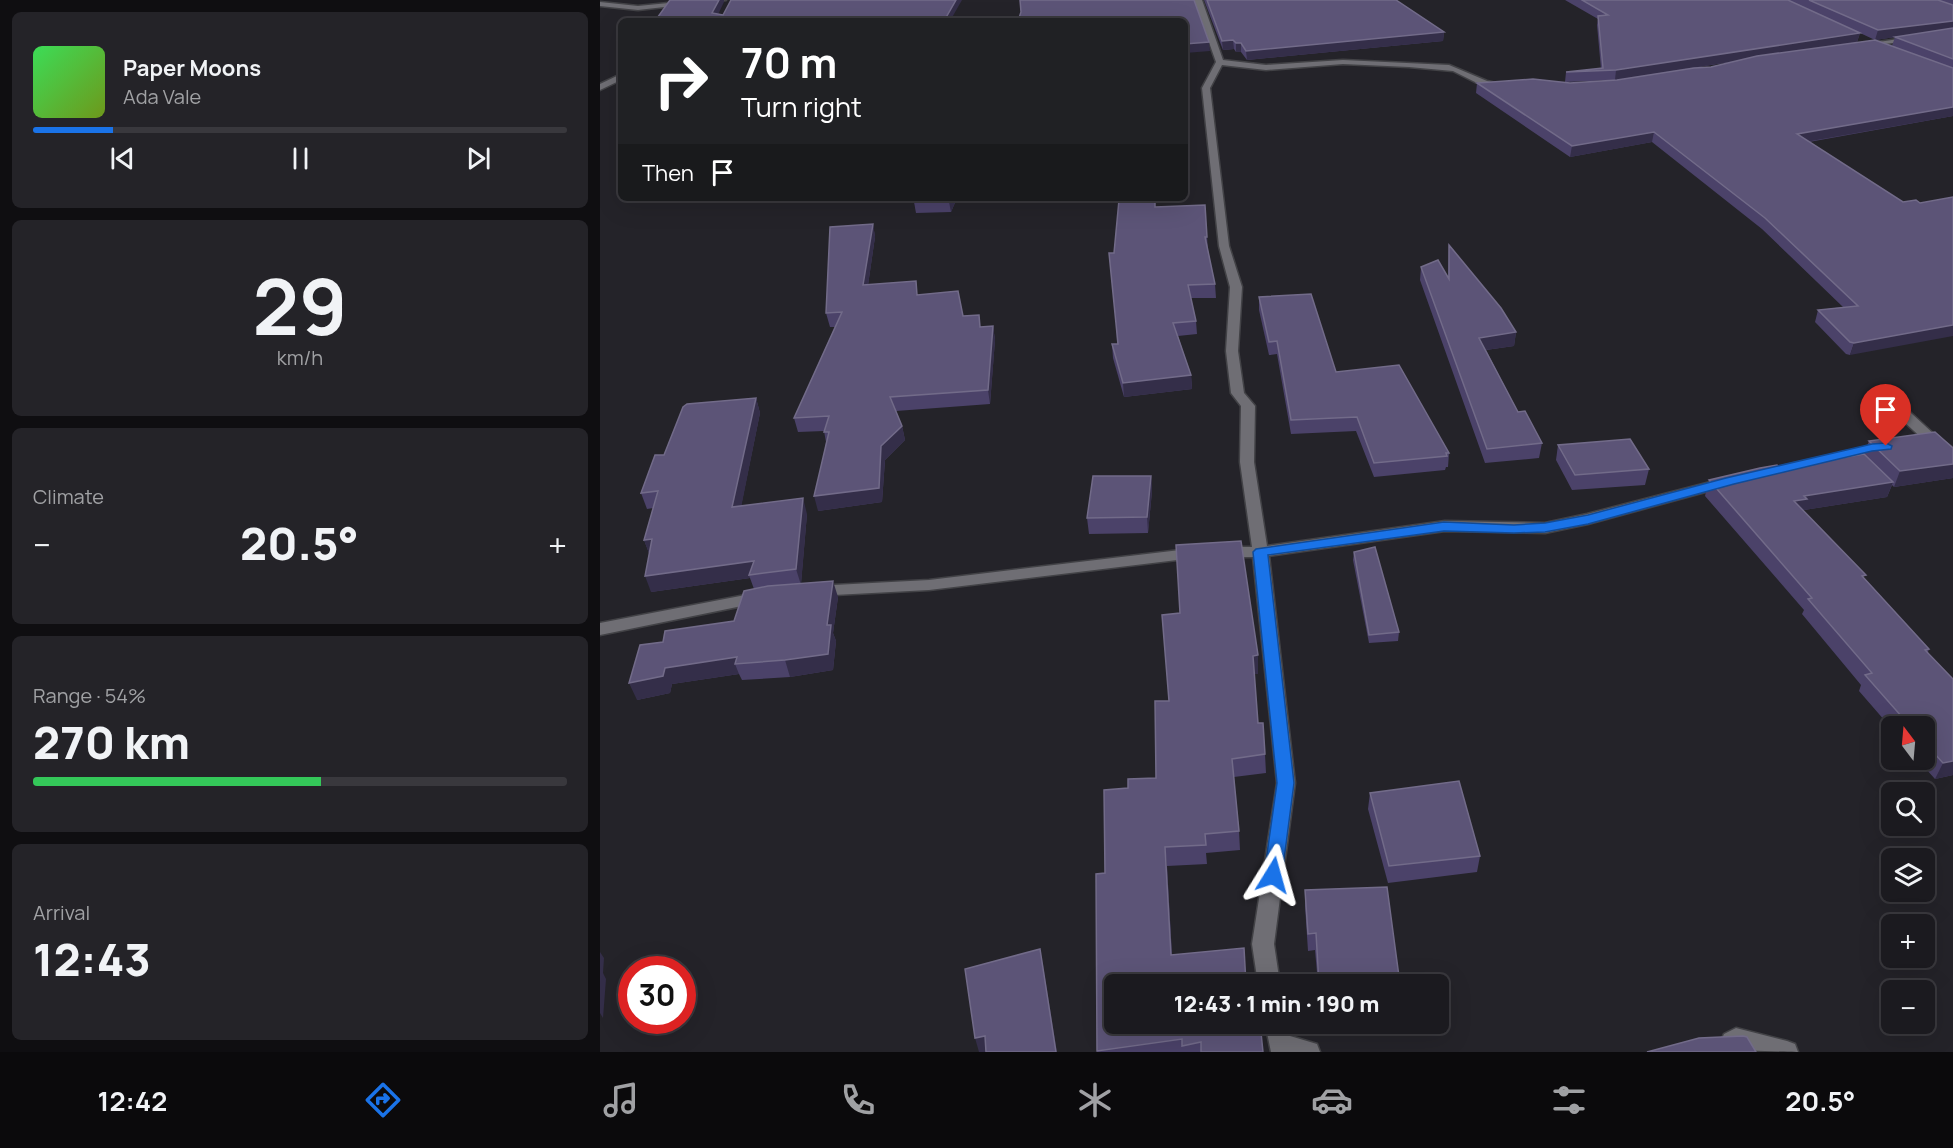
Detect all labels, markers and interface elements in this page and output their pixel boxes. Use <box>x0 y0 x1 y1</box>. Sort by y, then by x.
text: 70 m <box>741 33 837 91</box>
icon: right <box>642 42 720 120</box>
text: Paper Moons <box>123 53 261 83</box>
text: Ada Vale <box>123 83 201 110</box>
text: Turn right <box>741 88 862 125</box>
icon: previous <box>106 142 139 175</box>
icon: pause <box>284 142 317 175</box>
icon: next <box>462 142 495 175</box>
icon: arrive <box>706 156 739 189</box>
text: Then <box>642 158 694 188</box>
text: 29 <box>253 252 347 358</box>
text: km/h <box>277 344 323 371</box>
pin <box>1860 384 1911 446</box>
icon: arrive <box>1869 393 1902 426</box>
text: Climate <box>33 483 104 510</box>
text: 20.5° <box>240 512 359 574</box>
text: − <box>33 522 51 567</box>
text: + <box>548 522 567 567</box>
text: Range · 54% <box>33 682 146 709</box>
text: 270 km <box>33 711 190 773</box>
north arrow <box>1881 716 1935 770</box>
map controls <box>1881 716 1935 1034</box>
button: search <box>1881 782 1935 836</box>
position arrow <box>1241 843 1305 907</box>
button: layers <box>1881 848 1935 902</box>
text: Arrival <box>33 899 90 926</box>
button: + <box>1881 914 1935 968</box>
text: 12:43 <box>33 928 151 990</box>
speed limit sign: 30 <box>618 956 696 1034</box>
button: − <box>1881 980 1935 1034</box>
text: 12:43 · 1 min · 190 m <box>1174 989 1379 1019</box>
icon: directions <box>362 1079 404 1121</box>
icon: music <box>600 1079 642 1121</box>
icon: phone <box>837 1079 879 1121</box>
icon: climate <box>1074 1079 1116 1121</box>
icon: car <box>1311 1079 1353 1121</box>
icon: filters <box>1548 1079 1590 1121</box>
text: 12:42 <box>98 1082 167 1119</box>
text: 20.5° <box>1785 1082 1855 1119</box>

